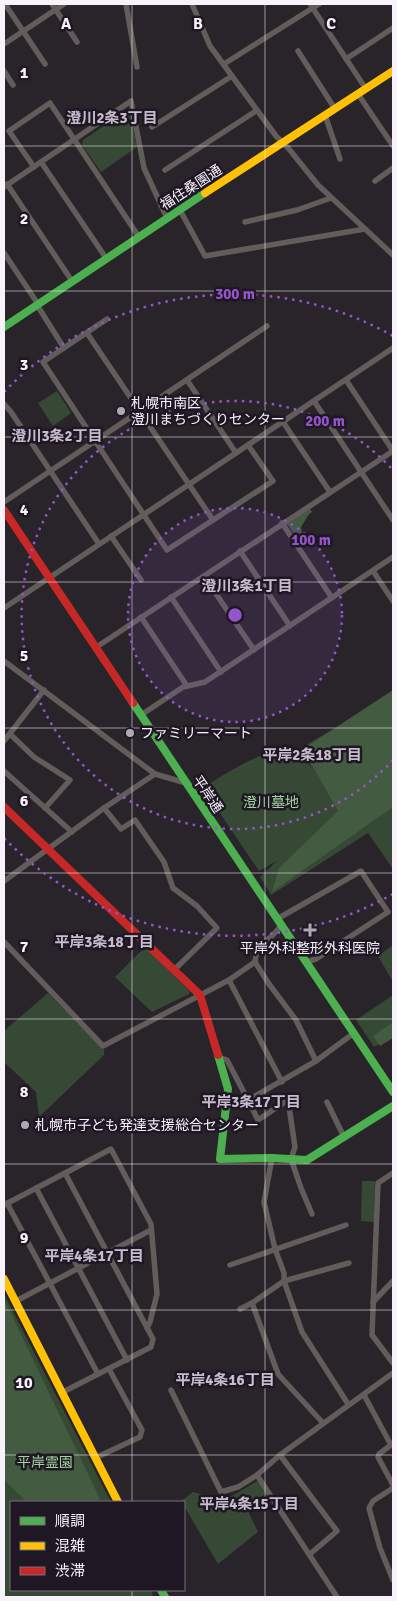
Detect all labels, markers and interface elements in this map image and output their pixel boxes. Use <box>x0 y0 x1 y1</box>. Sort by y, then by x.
text: A <box>61 14 72 34</box>
text: B <box>193 14 203 34</box>
text: C <box>326 14 336 34</box>
text: 1 <box>20 63 29 83</box>
district label: 澄川2条3丁目 <box>66 109 158 127</box>
street label: 福住桑園通 <box>157 161 225 214</box>
text: 2 <box>20 209 28 229</box>
text: 300 m <box>215 285 255 303</box>
text: 3 <box>20 355 28 375</box>
place label: 札幌市南区 澄川まちづくりセンター <box>131 395 285 428</box>
marker: 札幌市南区 澄川まちづくりセンター <box>115 405 127 417</box>
text: 200 m <box>305 412 345 430</box>
district label: 澄川3条2丁目 <box>11 427 103 445</box>
text: 4 <box>20 500 29 520</box>
text: 100 m <box>291 531 331 549</box>
district label: 澄川3条1丁目 <box>201 577 293 595</box>
centre of rings <box>226 606 244 624</box>
text: 5 <box>20 646 28 666</box>
place label: ファミリーマート <box>140 725 252 742</box>
marker: ファミリーマート <box>124 727 136 739</box>
district label: 平岸2条18丁目 <box>262 746 362 764</box>
street label: 平岸通 <box>189 772 226 816</box>
text: 6 <box>20 791 29 811</box>
park label: 澄川墓地 <box>243 794 299 811</box>
marker: 平岸外科整形外科医院 <box>303 923 317 937</box>
district label: 平岸3条18丁目 <box>54 933 154 951</box>
text: 7 <box>20 937 29 957</box>
place label: 平岸外科整形外科医院 <box>240 940 380 957</box>
text: 8 <box>20 1082 29 1102</box>
district label: 平岸3条17丁目 <box>201 1093 301 1111</box>
place label: 札幌市子ども発達支援総合センター <box>35 1117 259 1134</box>
marker: 札幌市子ども発達支援総合センター <box>19 1119 31 1131</box>
text: 9 <box>20 1228 29 1248</box>
district label: 平岸4条17丁目 <box>44 1247 144 1265</box>
district label: 平岸4条16丁目 <box>175 1371 275 1389</box>
text: 10 <box>15 1373 33 1393</box>
park label: 平岸霊園 <box>17 1454 73 1471</box>
district label: 平岸4条15丁目 <box>199 1495 299 1513</box>
legend <box>10 1501 185 1591</box>
text: 順調 <box>55 1512 85 1530</box>
text: 混雑 <box>55 1537 85 1555</box>
text: 渋滞 <box>55 1562 85 1580</box>

